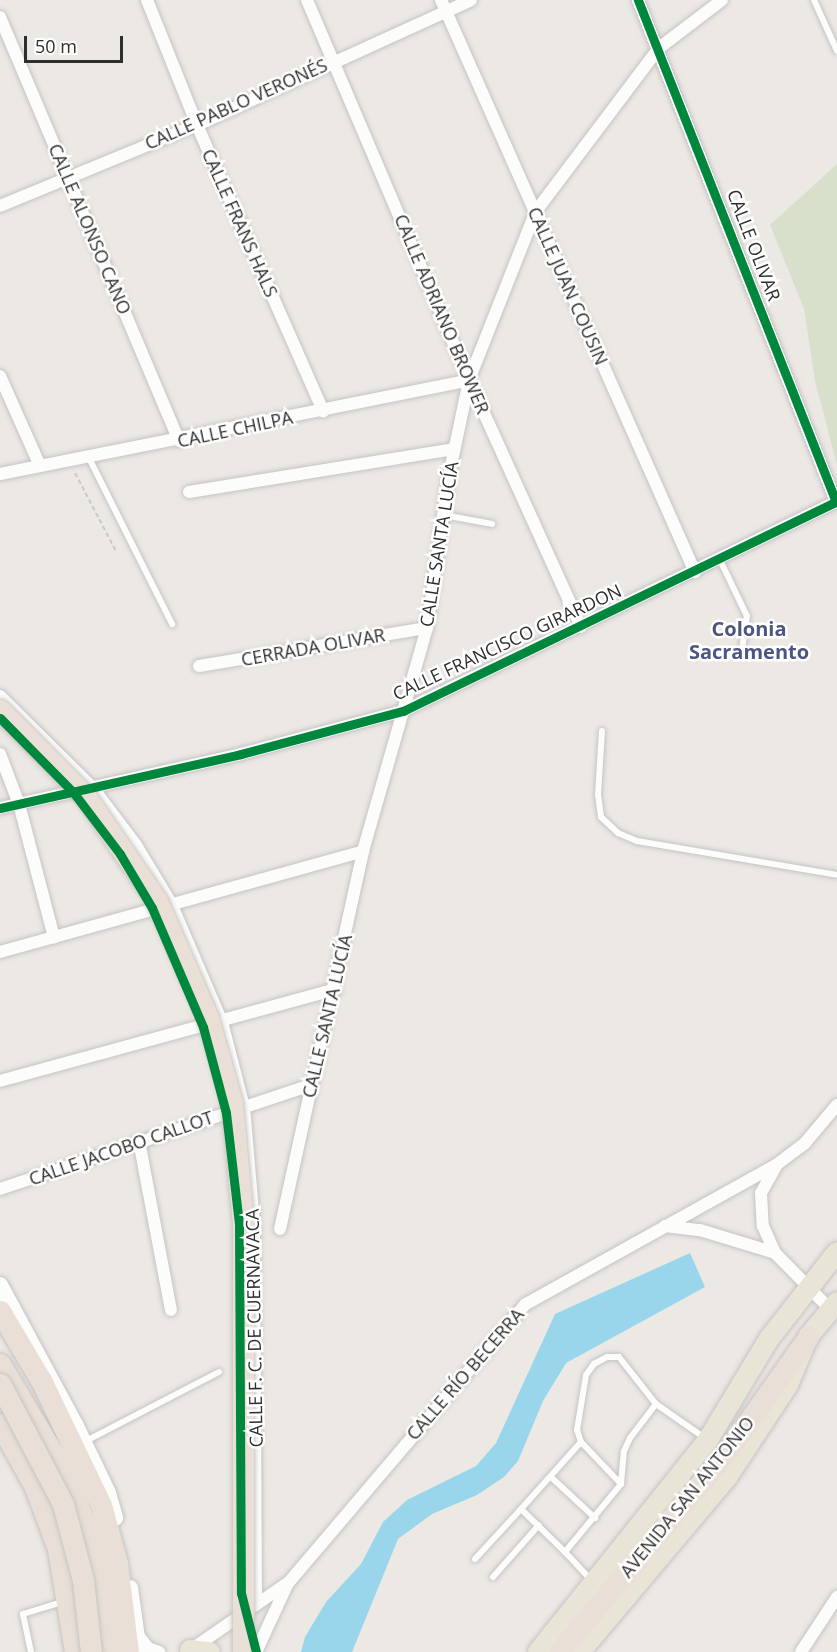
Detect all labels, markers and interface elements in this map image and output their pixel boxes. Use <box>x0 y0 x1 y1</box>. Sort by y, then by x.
scale bar <box>27 24 126 62</box>
text: 50 m <box>35 34 77 58</box>
street label: CALLE PABLO VERONÉS <box>141 54 331 154</box>
street label: CALLE ALONSO CANO <box>44 140 136 318</box>
street label: CALLE FRANS HALS <box>198 146 282 300</box>
street label: CALLE OLIVAR <box>723 186 785 304</box>
street label: CALLE JUAN COUSIN <box>523 204 613 368</box>
street label: CALLE ADRIANO BROWER <box>390 211 494 417</box>
street label: CALLE CHILPA <box>175 406 295 452</box>
street label: CALLE SANTA LUCÍA <box>415 460 463 628</box>
street label: CALLE FRANCISCO GIRARDON <box>389 579 625 705</box>
district label: Colonia Sacramento <box>689 616 809 663</box>
street label: CERRADA OLIVAR <box>239 624 387 670</box>
street label: CALLE SANTA LUCÍA <box>298 932 356 1100</box>
street label: CALLE JACOBO CALLOT <box>26 1106 216 1190</box>
street label: CALLE F. C. DE CUERNAVACA <box>241 1208 267 1448</box>
street label: CALLE RÍO BECERRA <box>402 1304 528 1444</box>
street label: AVENIDA SAN ANTONIO <box>615 1412 759 1582</box>

